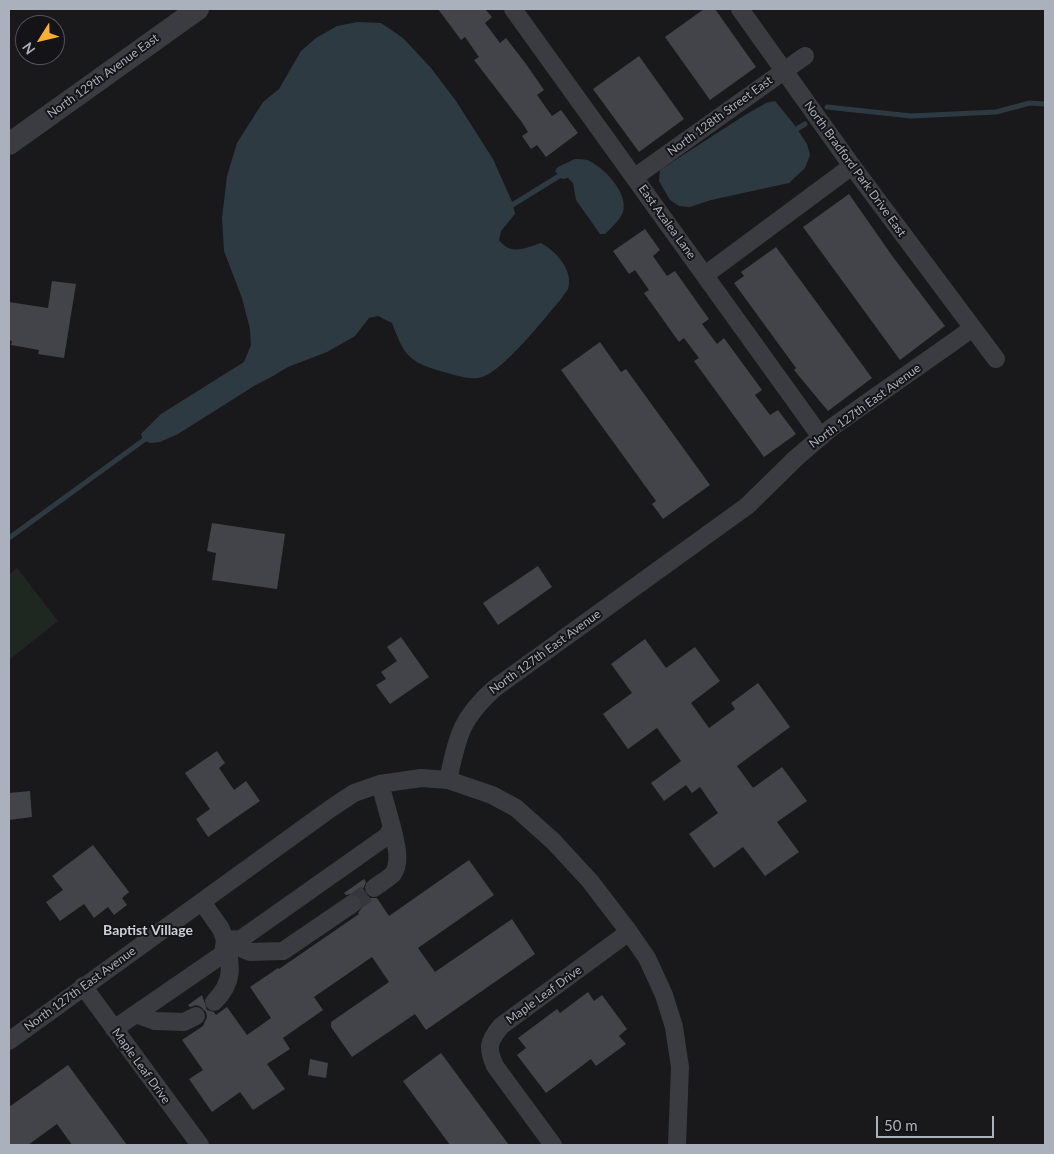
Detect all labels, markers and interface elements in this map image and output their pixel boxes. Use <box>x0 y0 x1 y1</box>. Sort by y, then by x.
north arrow <box>15 15 65 65</box>
street label: North 129th Avenue East <box>44 31 162 121</box>
text: N <box>18 39 38 58</box>
street label: North 128th Street East <box>665 73 775 159</box>
street label: North Bradford Park Drive East <box>801 98 909 240</box>
street label: East Azalea Lane <box>635 182 699 262</box>
street label: North 127th East Avenue <box>806 361 924 451</box>
street label: North 127th East Avenue <box>486 607 604 697</box>
district label: Baptist Village <box>103 922 193 938</box>
street label: North 127th East Avenue <box>21 944 139 1034</box>
street label: Maple Leaf Drive <box>503 963 585 1027</box>
street label: Maple Leaf Drive <box>109 1025 173 1107</box>
scale bar <box>879 1106 996 1138</box>
text: 50 m <box>884 1116 918 1134</box>

